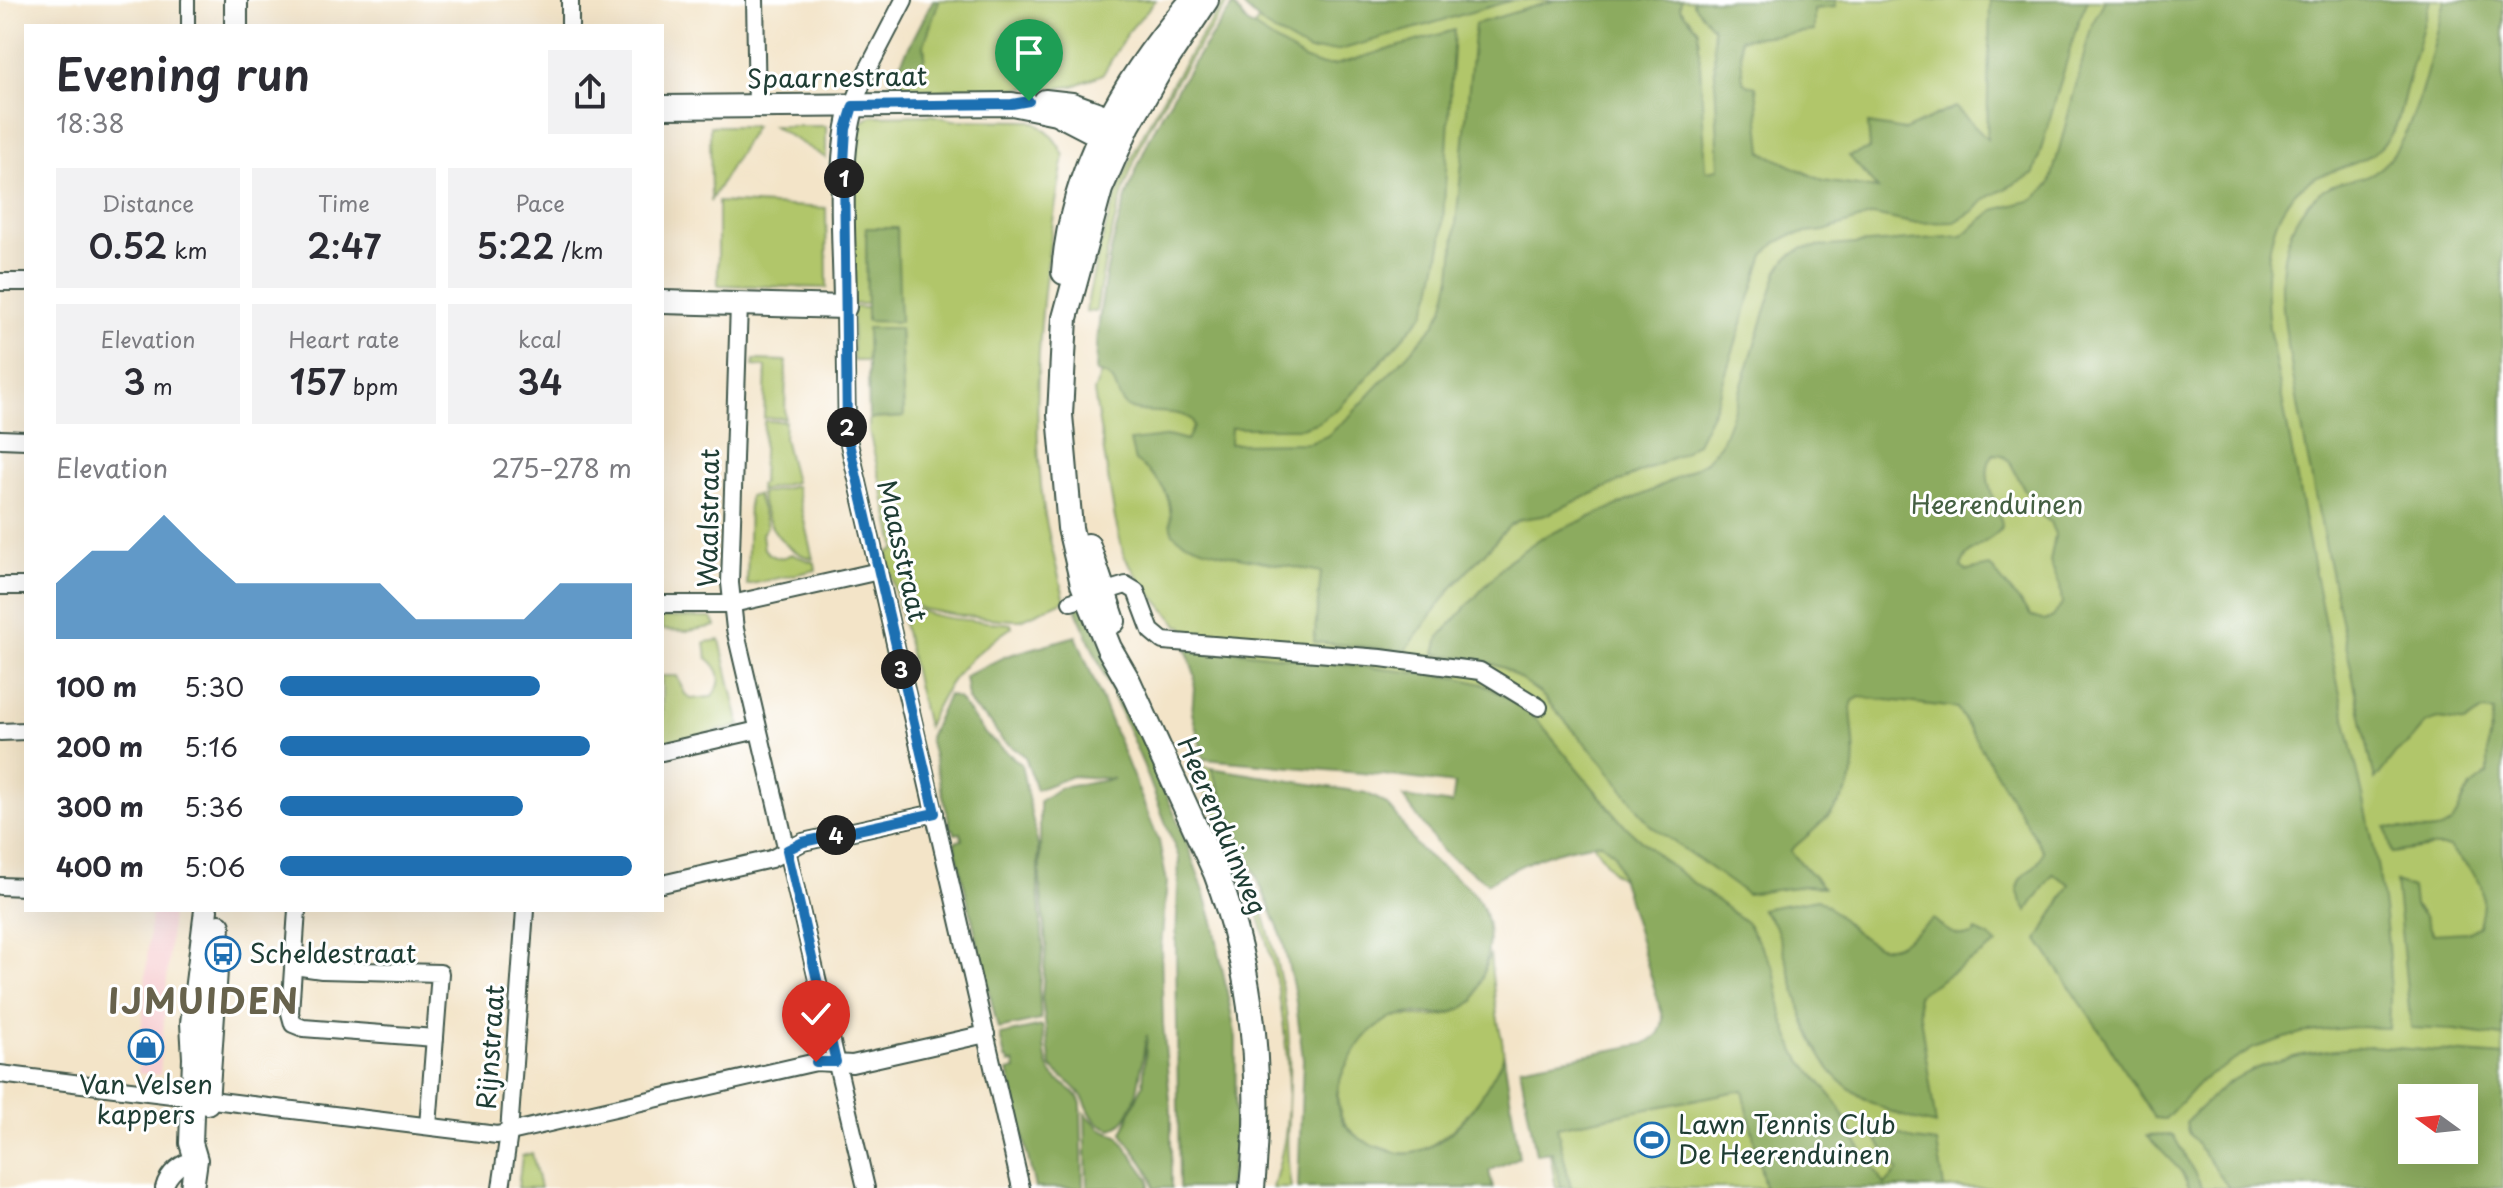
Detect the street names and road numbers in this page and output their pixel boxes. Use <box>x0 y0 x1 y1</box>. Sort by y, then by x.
street label: Spaarnestraat <box>746 55 928 98</box>
street label: Waalstraat <box>687 448 728 588</box>
street label: Maasstraat <box>868 476 939 625</box>
street label: Heerenduinweg <box>1168 730 1278 920</box>
street label: Rijnstraat <box>466 983 513 1111</box>

